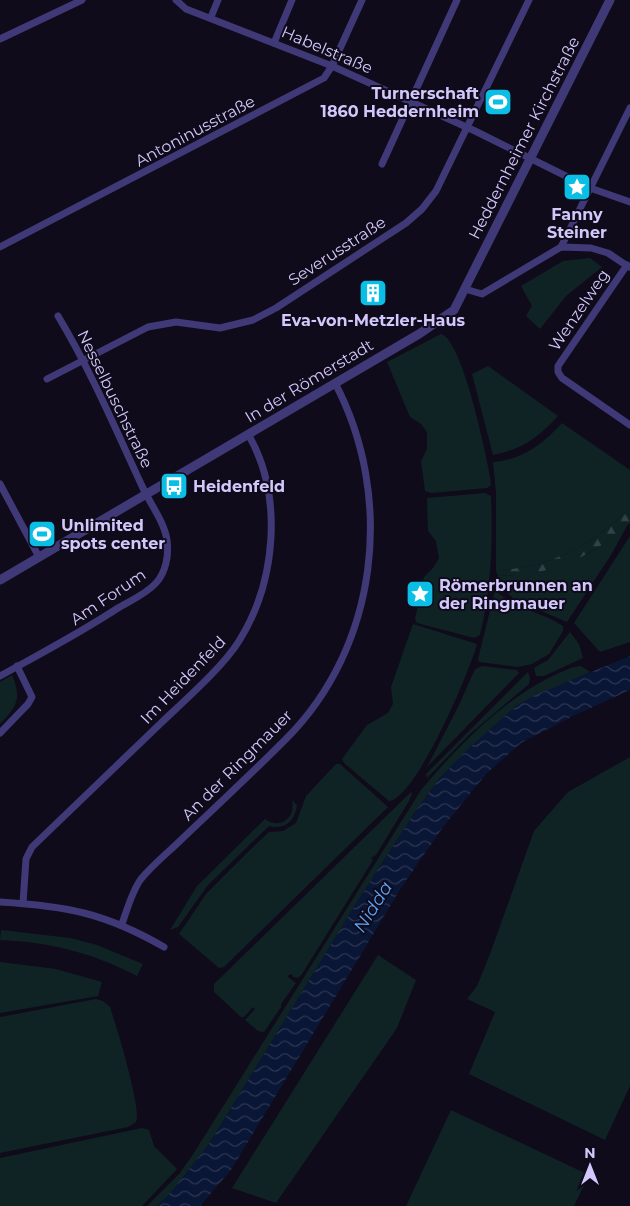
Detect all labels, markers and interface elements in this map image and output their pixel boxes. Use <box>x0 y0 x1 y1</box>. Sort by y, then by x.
street label: Habelstraße <box>279 22 375 78</box>
street label: Heddernheimer Kirchstraße <box>465 34 583 242</box>
place label: Turnerschaft 1860 Heddernheim <box>321 84 479 121</box>
sports icon: Turnerschaft 1860 Heddernheim <box>483 87 513 117</box>
street label: Antoninusstraße <box>132 91 258 171</box>
place icon: Fanny Steiner <box>562 172 592 202</box>
place label: Fanny Steiner <box>547 205 607 242</box>
street label: Severusstraße <box>285 212 389 290</box>
street label: Wenzelweg <box>545 266 613 354</box>
building icon: Eva-von-Metzler-Haus <box>358 278 388 308</box>
place label: Eva-von-Metzler-Haus <box>281 311 465 330</box>
street label: Nesselbuschstraße <box>73 327 157 471</box>
street label: In der Römerstadt <box>241 335 377 427</box>
bus stop icon: Heidenfeld <box>159 471 189 501</box>
place label: Heidenfeld <box>193 477 285 496</box>
place label: Unlimited spots center <box>61 516 165 553</box>
sports icon: Unlimited spots center <box>27 519 57 549</box>
street label: Am Forum <box>67 565 149 629</box>
place label: Römerbrunnen an der Ringmauer <box>439 576 593 613</box>
place icon: Römerbrunnen an der Ringmauer <box>405 579 435 609</box>
street label: Im Heidenfeld <box>136 632 230 728</box>
street label: An der Ringmauer <box>178 706 296 824</box>
water label: Nidda <box>349 877 397 937</box>
north arrow <box>565 1141 615 1191</box>
text: N <box>584 1144 596 1162</box>

